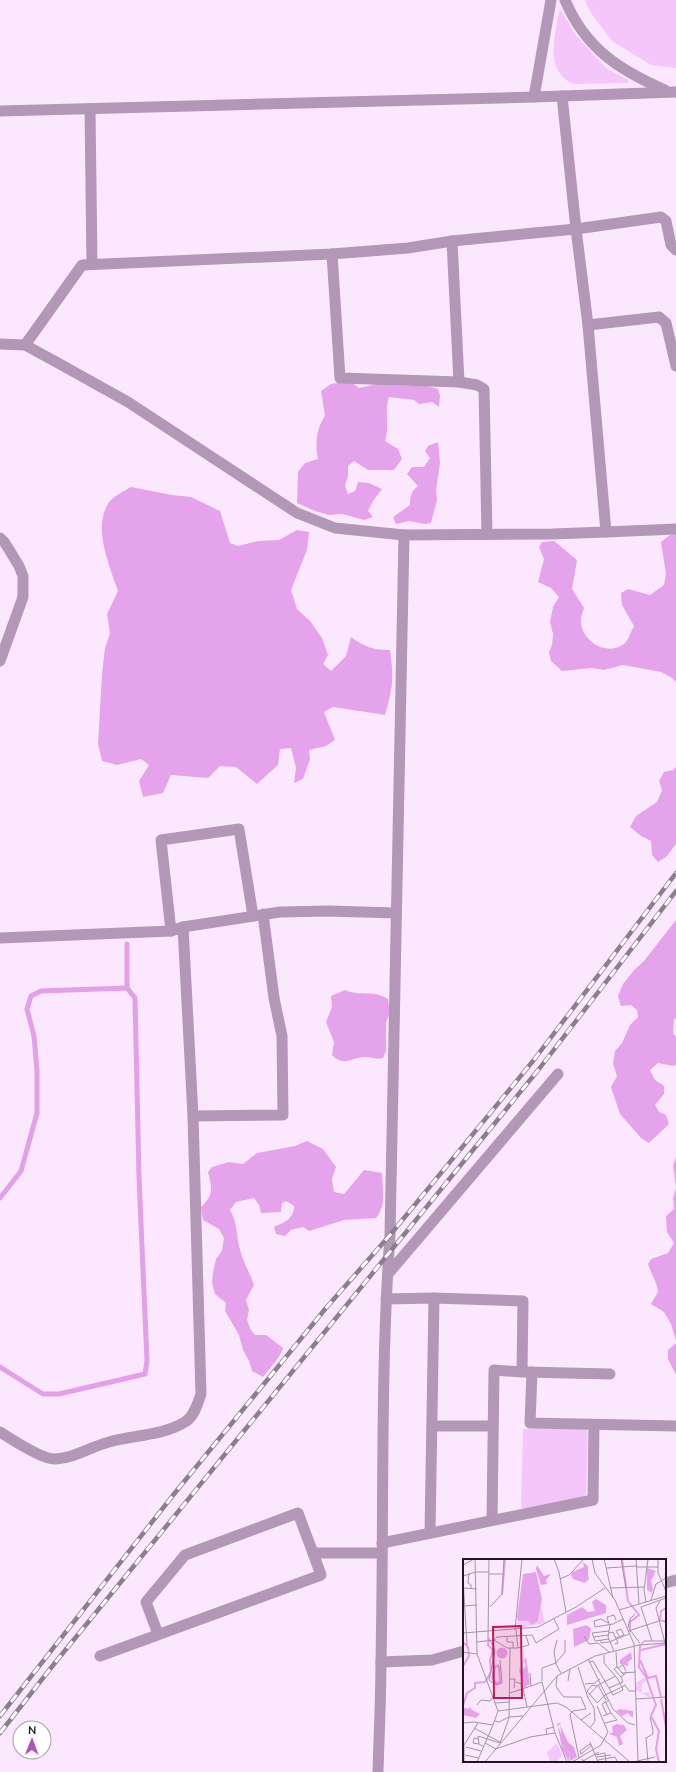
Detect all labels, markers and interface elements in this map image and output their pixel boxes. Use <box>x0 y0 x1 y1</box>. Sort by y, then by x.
inset map <box>463 1559 666 1762</box>
north arrow <box>12 1720 52 1760</box>
text: N <box>28 1723 36 1738</box>

